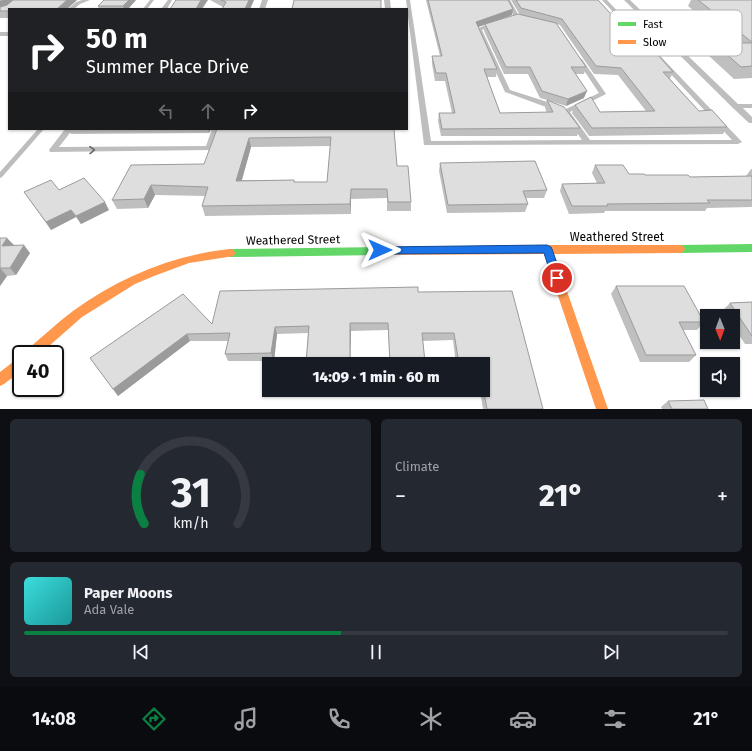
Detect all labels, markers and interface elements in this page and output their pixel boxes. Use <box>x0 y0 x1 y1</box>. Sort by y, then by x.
legend <box>610 10 742 56</box>
text: Fast <box>643 18 663 31</box>
text: 50 m <box>86 22 148 55</box>
icon: right <box>20 24 72 76</box>
text: Slow <box>643 36 667 49</box>
text: Summer Place Drive <box>86 56 249 78</box>
icon: left <box>155 100 177 122</box>
icon: ahead <box>197 100 219 122</box>
icon: right <box>239 100 261 122</box>
one-way arrow <box>89 145 95 154</box>
position arrow <box>359 229 401 271</box>
street label: Weathered Street <box>570 230 665 244</box>
street label: Weathered Street <box>246 232 341 248</box>
pin <box>540 261 574 295</box>
icon: arrive <box>546 267 568 289</box>
north arrow <box>700 309 740 349</box>
map controls <box>700 309 740 397</box>
speed limit sign: 40 <box>12 345 64 397</box>
button: sound <box>700 357 740 397</box>
text: 14:09 · 1 min · 60 m <box>312 368 440 386</box>
text: Climate <box>395 459 439 474</box>
text: 31 <box>169 467 211 517</box>
text: 21° <box>539 478 584 514</box>
text: − <box>395 483 406 510</box>
text: + <box>717 483 728 510</box>
text: km/h <box>173 514 208 531</box>
text: Paper Moons <box>84 584 172 602</box>
text: Ada Vale <box>84 602 134 617</box>
icon: previous <box>130 641 152 663</box>
icon: pause <box>365 641 387 663</box>
icon: next <box>600 641 622 663</box>
icon: directions <box>140 705 168 733</box>
icon: music <box>232 705 260 733</box>
icon: phone <box>325 705 353 733</box>
icon: climate <box>417 705 445 733</box>
icon: car <box>509 705 537 733</box>
icon: filters <box>601 705 629 733</box>
text: 14:08 <box>32 708 76 730</box>
text: 21° <box>693 708 720 730</box>

